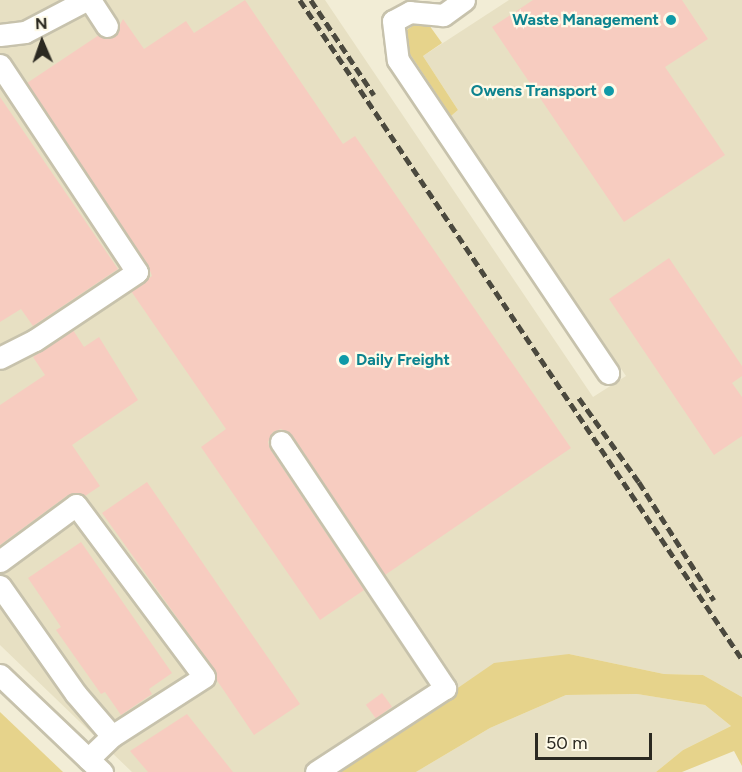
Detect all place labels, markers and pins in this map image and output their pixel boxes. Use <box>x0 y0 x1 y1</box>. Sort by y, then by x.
place label: Waste Management <box>512 10 659 30</box>
marker: Waste Management <box>664 13 678 27</box>
place label: Owens Transport <box>471 81 597 101</box>
marker: Owens Transport <box>602 84 616 98</box>
place label: Daily Freight <box>356 350 450 370</box>
marker: Daily Freight <box>337 353 351 367</box>

